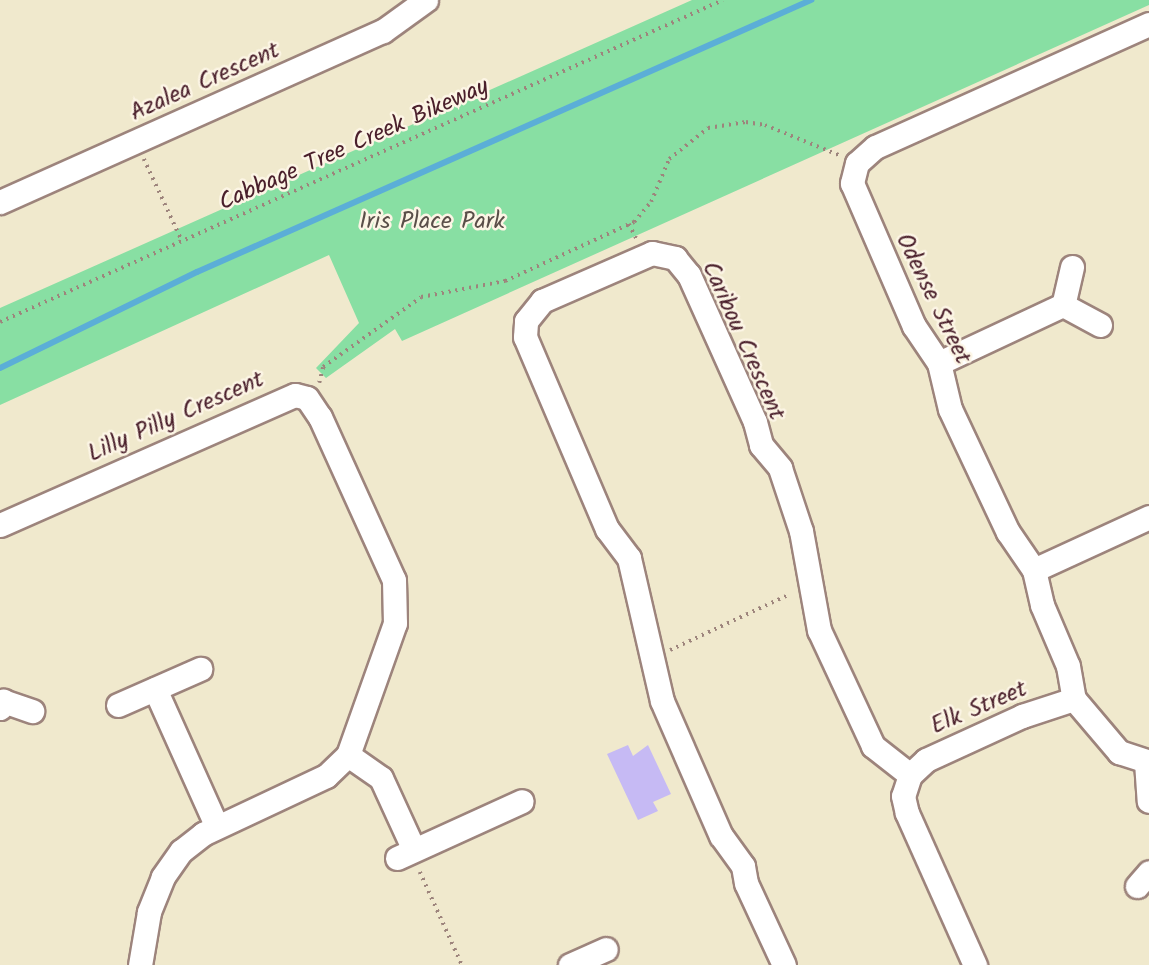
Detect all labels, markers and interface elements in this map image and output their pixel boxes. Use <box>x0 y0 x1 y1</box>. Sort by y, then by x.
street label: Azalea Crescent <box>126 36 284 128</box>
street label: Cabbage Tree Creek Bikeway <box>215 72 493 218</box>
park label: Iris Place Park <box>359 208 505 236</box>
street label: Odense Street <box>889 229 977 369</box>
street label: Caribou Crescent <box>695 257 791 425</box>
street label: Lilly Pilly Crescent <box>83 365 269 469</box>
street label: Elk Street <box>927 675 1031 741</box>

